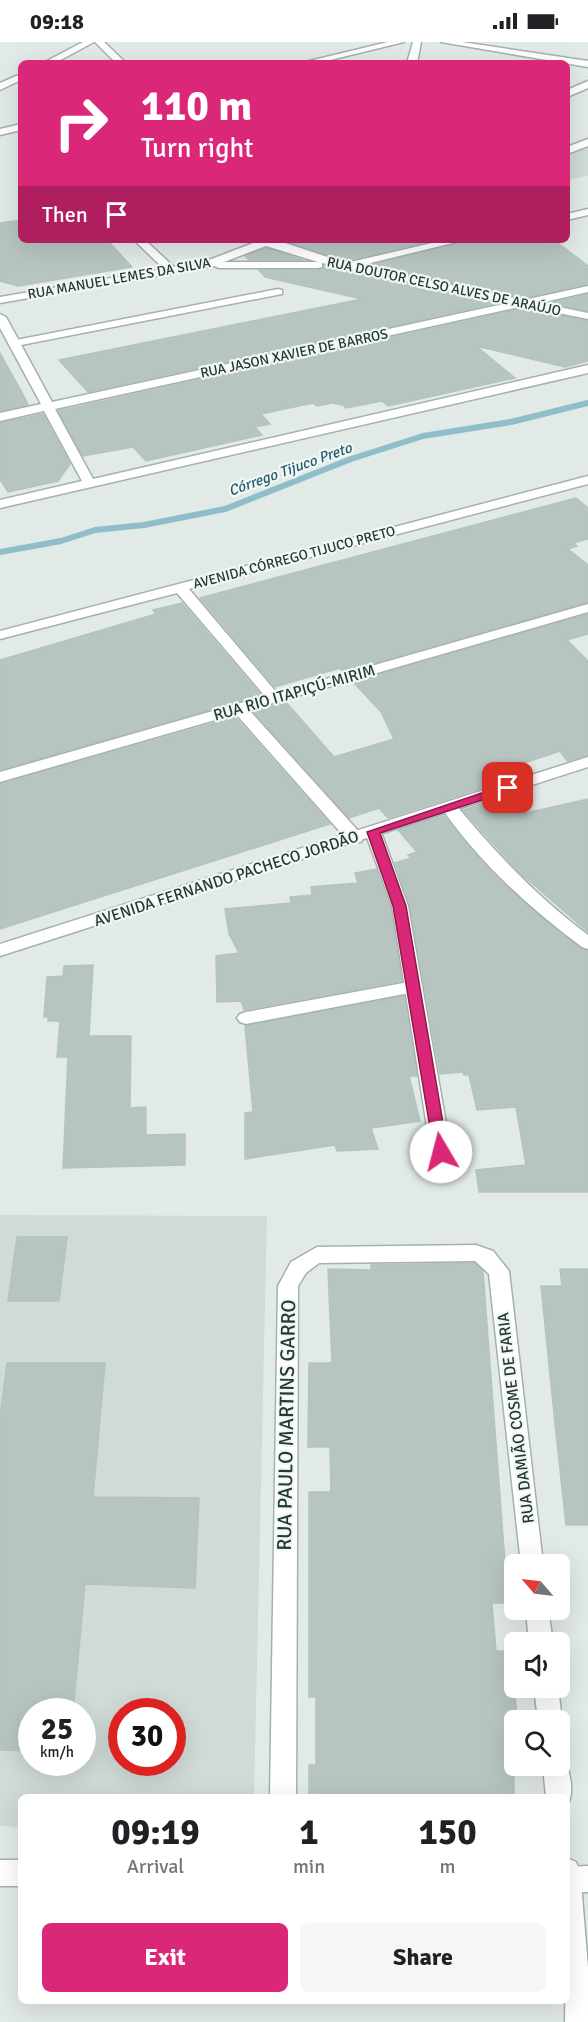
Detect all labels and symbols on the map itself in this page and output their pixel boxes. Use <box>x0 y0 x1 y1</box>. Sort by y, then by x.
street label: RUA DOUTOR CELSO ALVES DE ARAÚJO <box>325 253 562 320</box>
street label: RUA MANUEL LEMES DA SILVA <box>26 254 212 303</box>
street label: RUA JASON XAVIER DE BARROS <box>199 325 390 382</box>
water label: Córrego Tijuco Preto <box>226 438 355 500</box>
street label: AVENIDA CÓRREGO TIJUCO PRETO <box>191 522 397 593</box>
street label: RUA RIO ITAPIÇÚ-MIRIM <box>211 660 377 726</box>
pin <box>482 762 533 813</box>
street label: AVENIDA FERNANDO PACHECO JORDÃO <box>91 827 361 931</box>
position arrow <box>409 1120 473 1184</box>
street label: RUA PAULO MARTINS GARRO <box>272 1299 301 1551</box>
street label: RUA DAMIÃO COSME DE FARIA <box>493 1311 539 1525</box>
north arrow <box>504 1554 570 1620</box>
speed limit sign: 30 <box>108 1698 186 1776</box>

